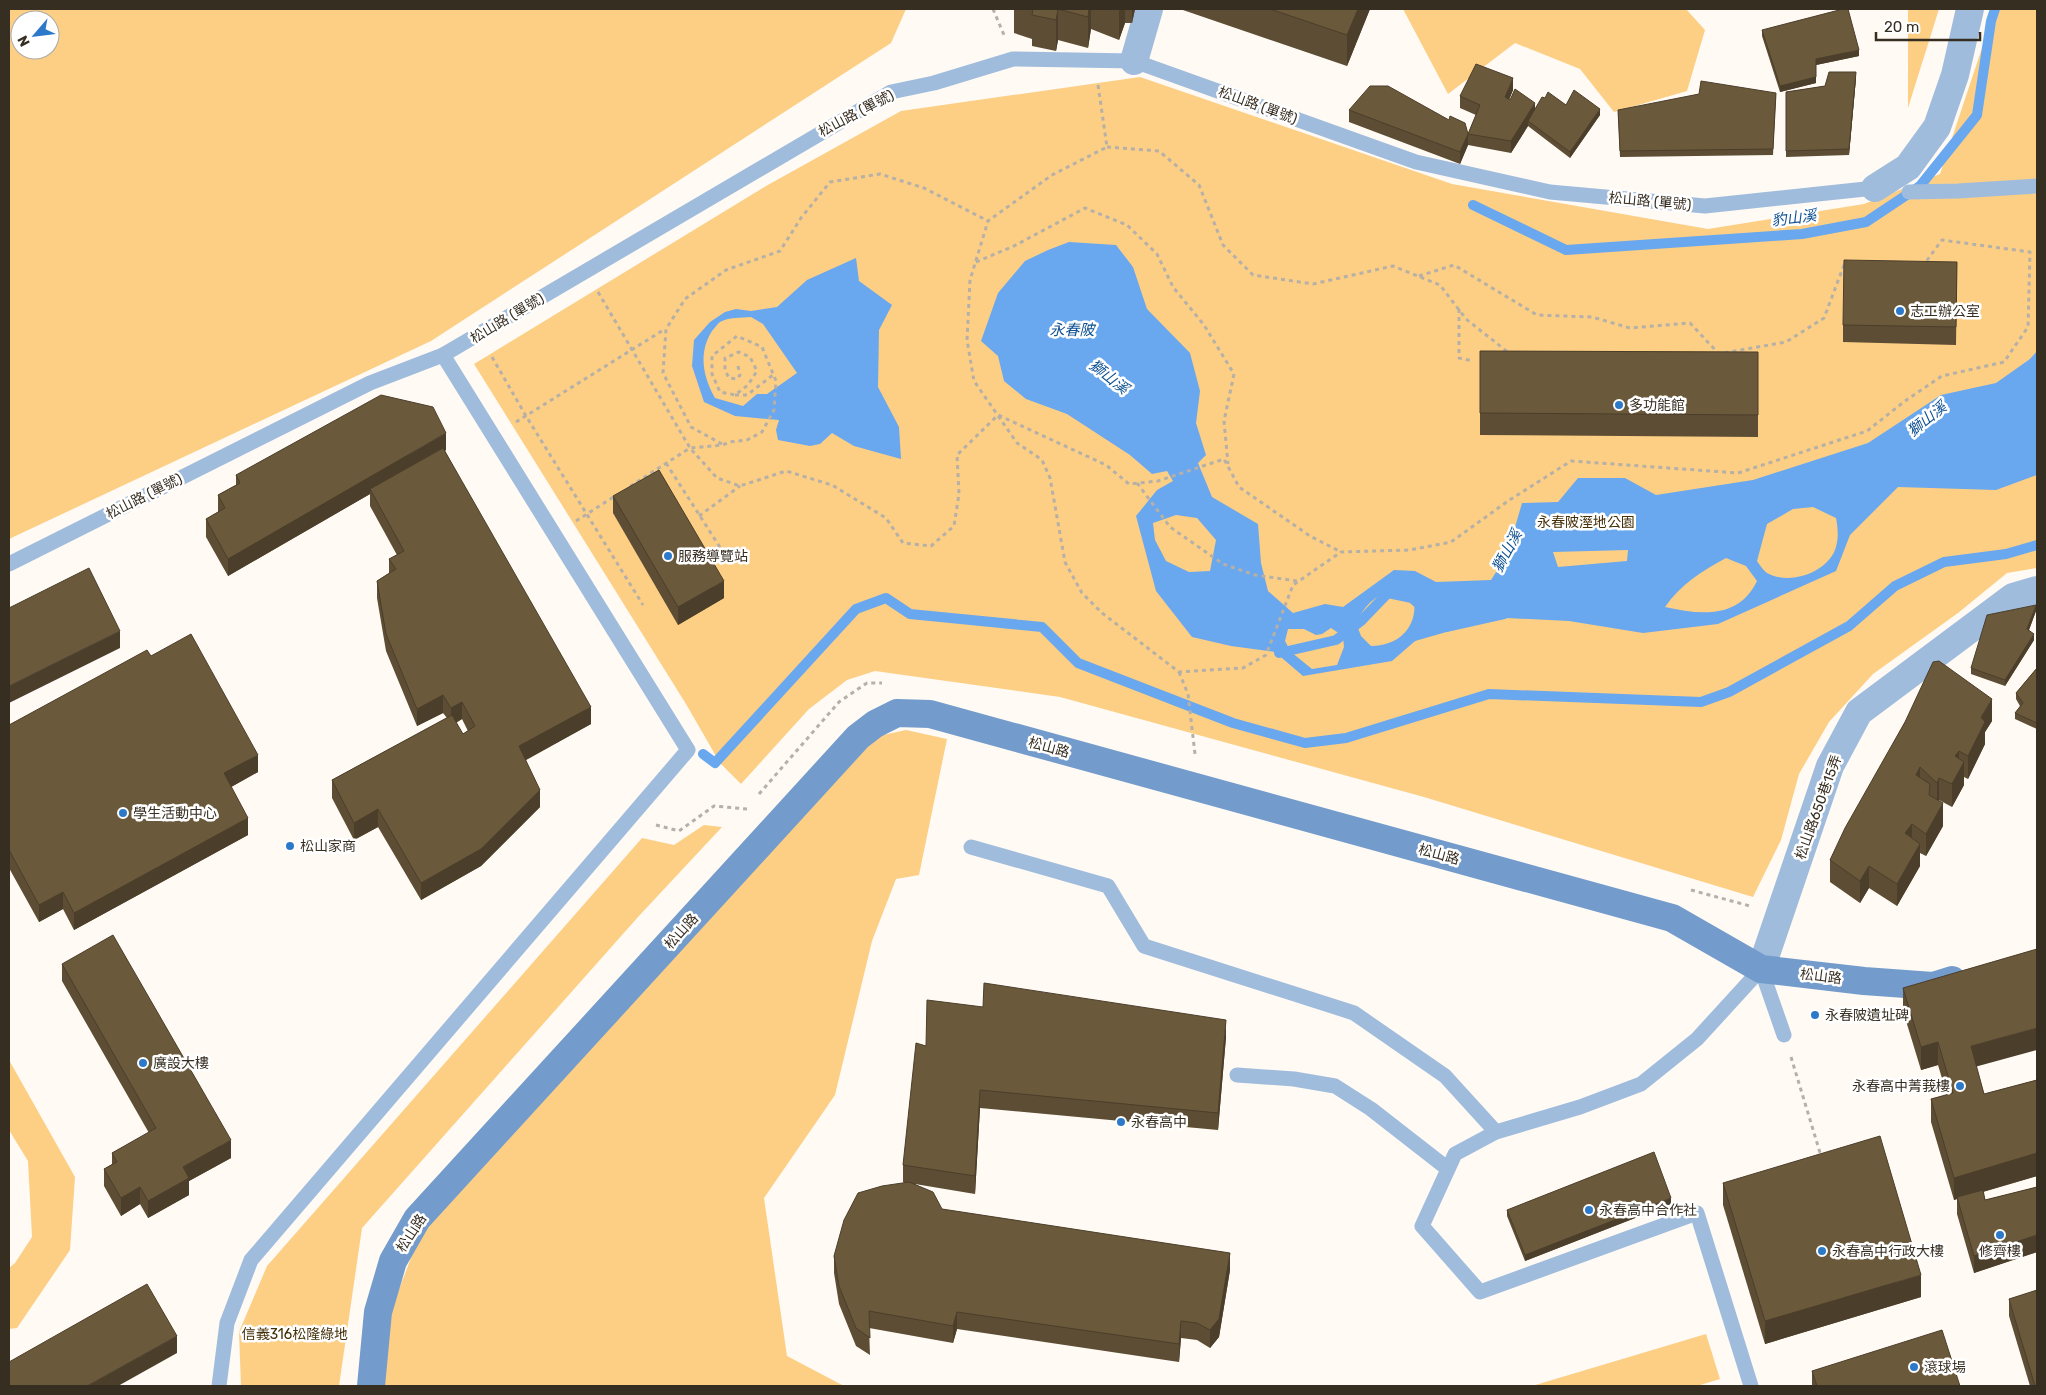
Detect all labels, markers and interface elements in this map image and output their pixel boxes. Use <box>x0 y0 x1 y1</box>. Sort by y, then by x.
north arrow <box>10 10 60 60</box>
scale bar <box>1876 10 1980 42</box>
text: 20 m <box>1884 18 1919 36</box>
text: N <box>14 32 34 49</box>
street label: 松山路 (單號) <box>1216 83 1300 128</box>
street label: 松山路 (單號) <box>816 86 897 140</box>
street label: 松山路 (單號) <box>1608 189 1692 214</box>
water label: 豹山溪 <box>1771 206 1819 230</box>
street label: 松山路 (單號) <box>467 290 547 347</box>
place label: 志工辦公室 <box>1910 303 1980 320</box>
marker: 志工辦公室 <box>1894 305 1906 317</box>
water label: 永春陂 <box>1049 321 1096 339</box>
water label: 獅山溪 <box>1086 356 1134 399</box>
place label: 多功能館 <box>1629 397 1685 414</box>
water label: 獅山溪 <box>1904 397 1952 440</box>
marker: 多功能館 <box>1613 399 1625 411</box>
street label: 松山路 (單號) <box>103 470 185 523</box>
park label: 永春陂溼地公園 <box>1537 514 1635 531</box>
water label: 獅山溪 <box>1488 525 1526 575</box>
place label: 服務導覽站 <box>678 548 748 565</box>
marker: 服務導覽站 <box>662 550 674 562</box>
street label: 松山路 <box>1026 734 1071 761</box>
street label: 松山路650巷15弄 <box>1792 753 1845 862</box>
place label: 學生活動中心 <box>133 805 217 822</box>
marker: 學生活動中心 <box>117 807 129 819</box>
place label: 松山家商 <box>300 838 356 855</box>
marker: 松山家商 <box>284 840 296 852</box>
street label: 松山路 <box>1416 841 1461 868</box>
street label: 松山路 <box>661 910 702 953</box>
street label: 松山路 <box>1799 966 1843 987</box>
place label: 永春陂遺址碑 <box>1825 1007 1909 1024</box>
marker: 永春陂遺址碑 <box>1809 1009 1821 1021</box>
place label: 廣設大樓 <box>153 1055 209 1072</box>
marker: 廣設大樓 <box>137 1057 149 1069</box>
place label: 永春高中菁莪樓 <box>1852 1078 1950 1095</box>
marker: 永春高中菁莪樓 <box>1954 1080 1966 1092</box>
place label: 永春高中 <box>1131 1114 1187 1131</box>
marker: 永春高中 <box>1115 1116 1127 1128</box>
place label: 永春高中合作社 <box>1599 1202 1697 1219</box>
marker: 永春高中合作社 <box>1583 1204 1595 1216</box>
street label: 松山路 <box>393 1211 430 1256</box>
marker: 修齊樓 <box>1994 1229 2006 1241</box>
place label: 永春高中行政大樓 <box>1832 1243 1944 1260</box>
place label: 修齊樓 <box>1979 1243 2021 1260</box>
marker: 永春高中行政大樓 <box>1816 1245 1828 1257</box>
park label: 信義316松隆綠地 <box>242 1326 348 1343</box>
place label: 滾球場 <box>1924 1359 1966 1376</box>
marker: 滾球場 <box>1908 1361 1920 1373</box>

